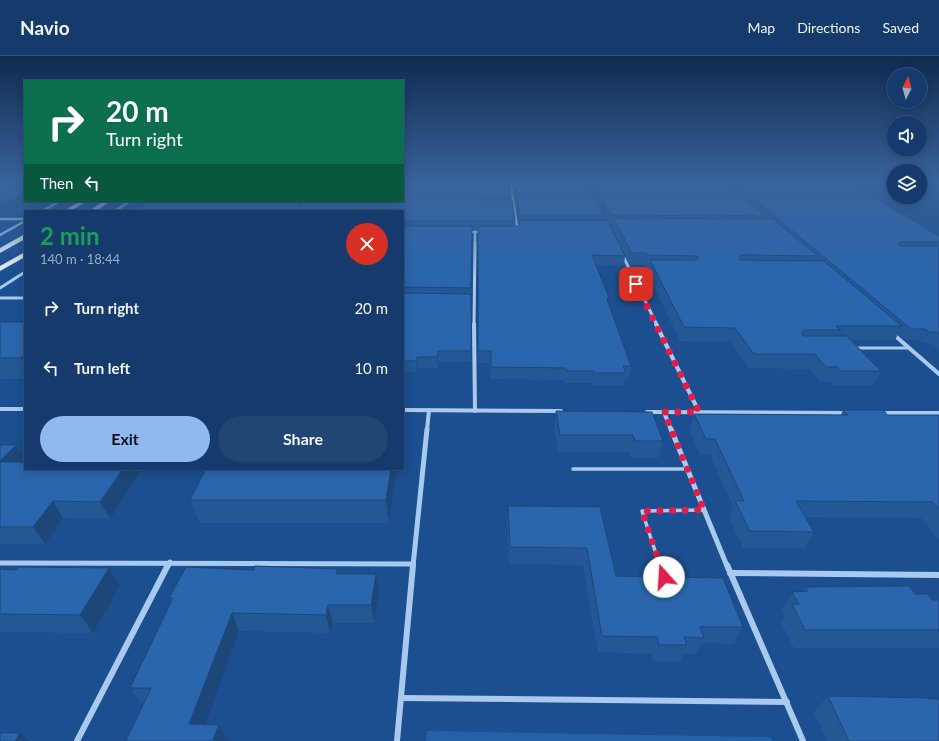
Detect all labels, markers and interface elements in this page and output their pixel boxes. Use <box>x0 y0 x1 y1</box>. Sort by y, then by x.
text: Navio <box>20 16 70 39</box>
text: Map <box>748 19 775 36</box>
text: Directions <box>797 19 860 36</box>
text: Saved <box>882 19 919 36</box>
north arrow <box>887 68 927 108</box>
map controls <box>887 68 927 204</box>
text: 20 m <box>106 94 169 128</box>
icon: right <box>40 96 92 148</box>
button: sound <box>887 116 927 156</box>
text: Turn right <box>106 128 183 150</box>
button: layers <box>887 164 927 204</box>
icon: left <box>81 172 103 194</box>
text: Then <box>40 174 73 192</box>
text: 2 min <box>40 221 100 250</box>
button: close <box>346 223 388 265</box>
text: 140 m · 18:44 <box>40 251 120 267</box>
pin <box>619 267 653 301</box>
icon: arrive <box>625 273 647 295</box>
icon: right <box>40 297 62 319</box>
text: Turn right <box>74 299 139 317</box>
text: 20 m <box>354 299 388 317</box>
icon: left <box>40 357 62 379</box>
text: Turn left <box>74 359 130 377</box>
text: 10 m <box>354 359 388 377</box>
button: Exit <box>40 416 210 462</box>
button: Share <box>218 416 388 462</box>
position arrow <box>643 556 685 598</box>

